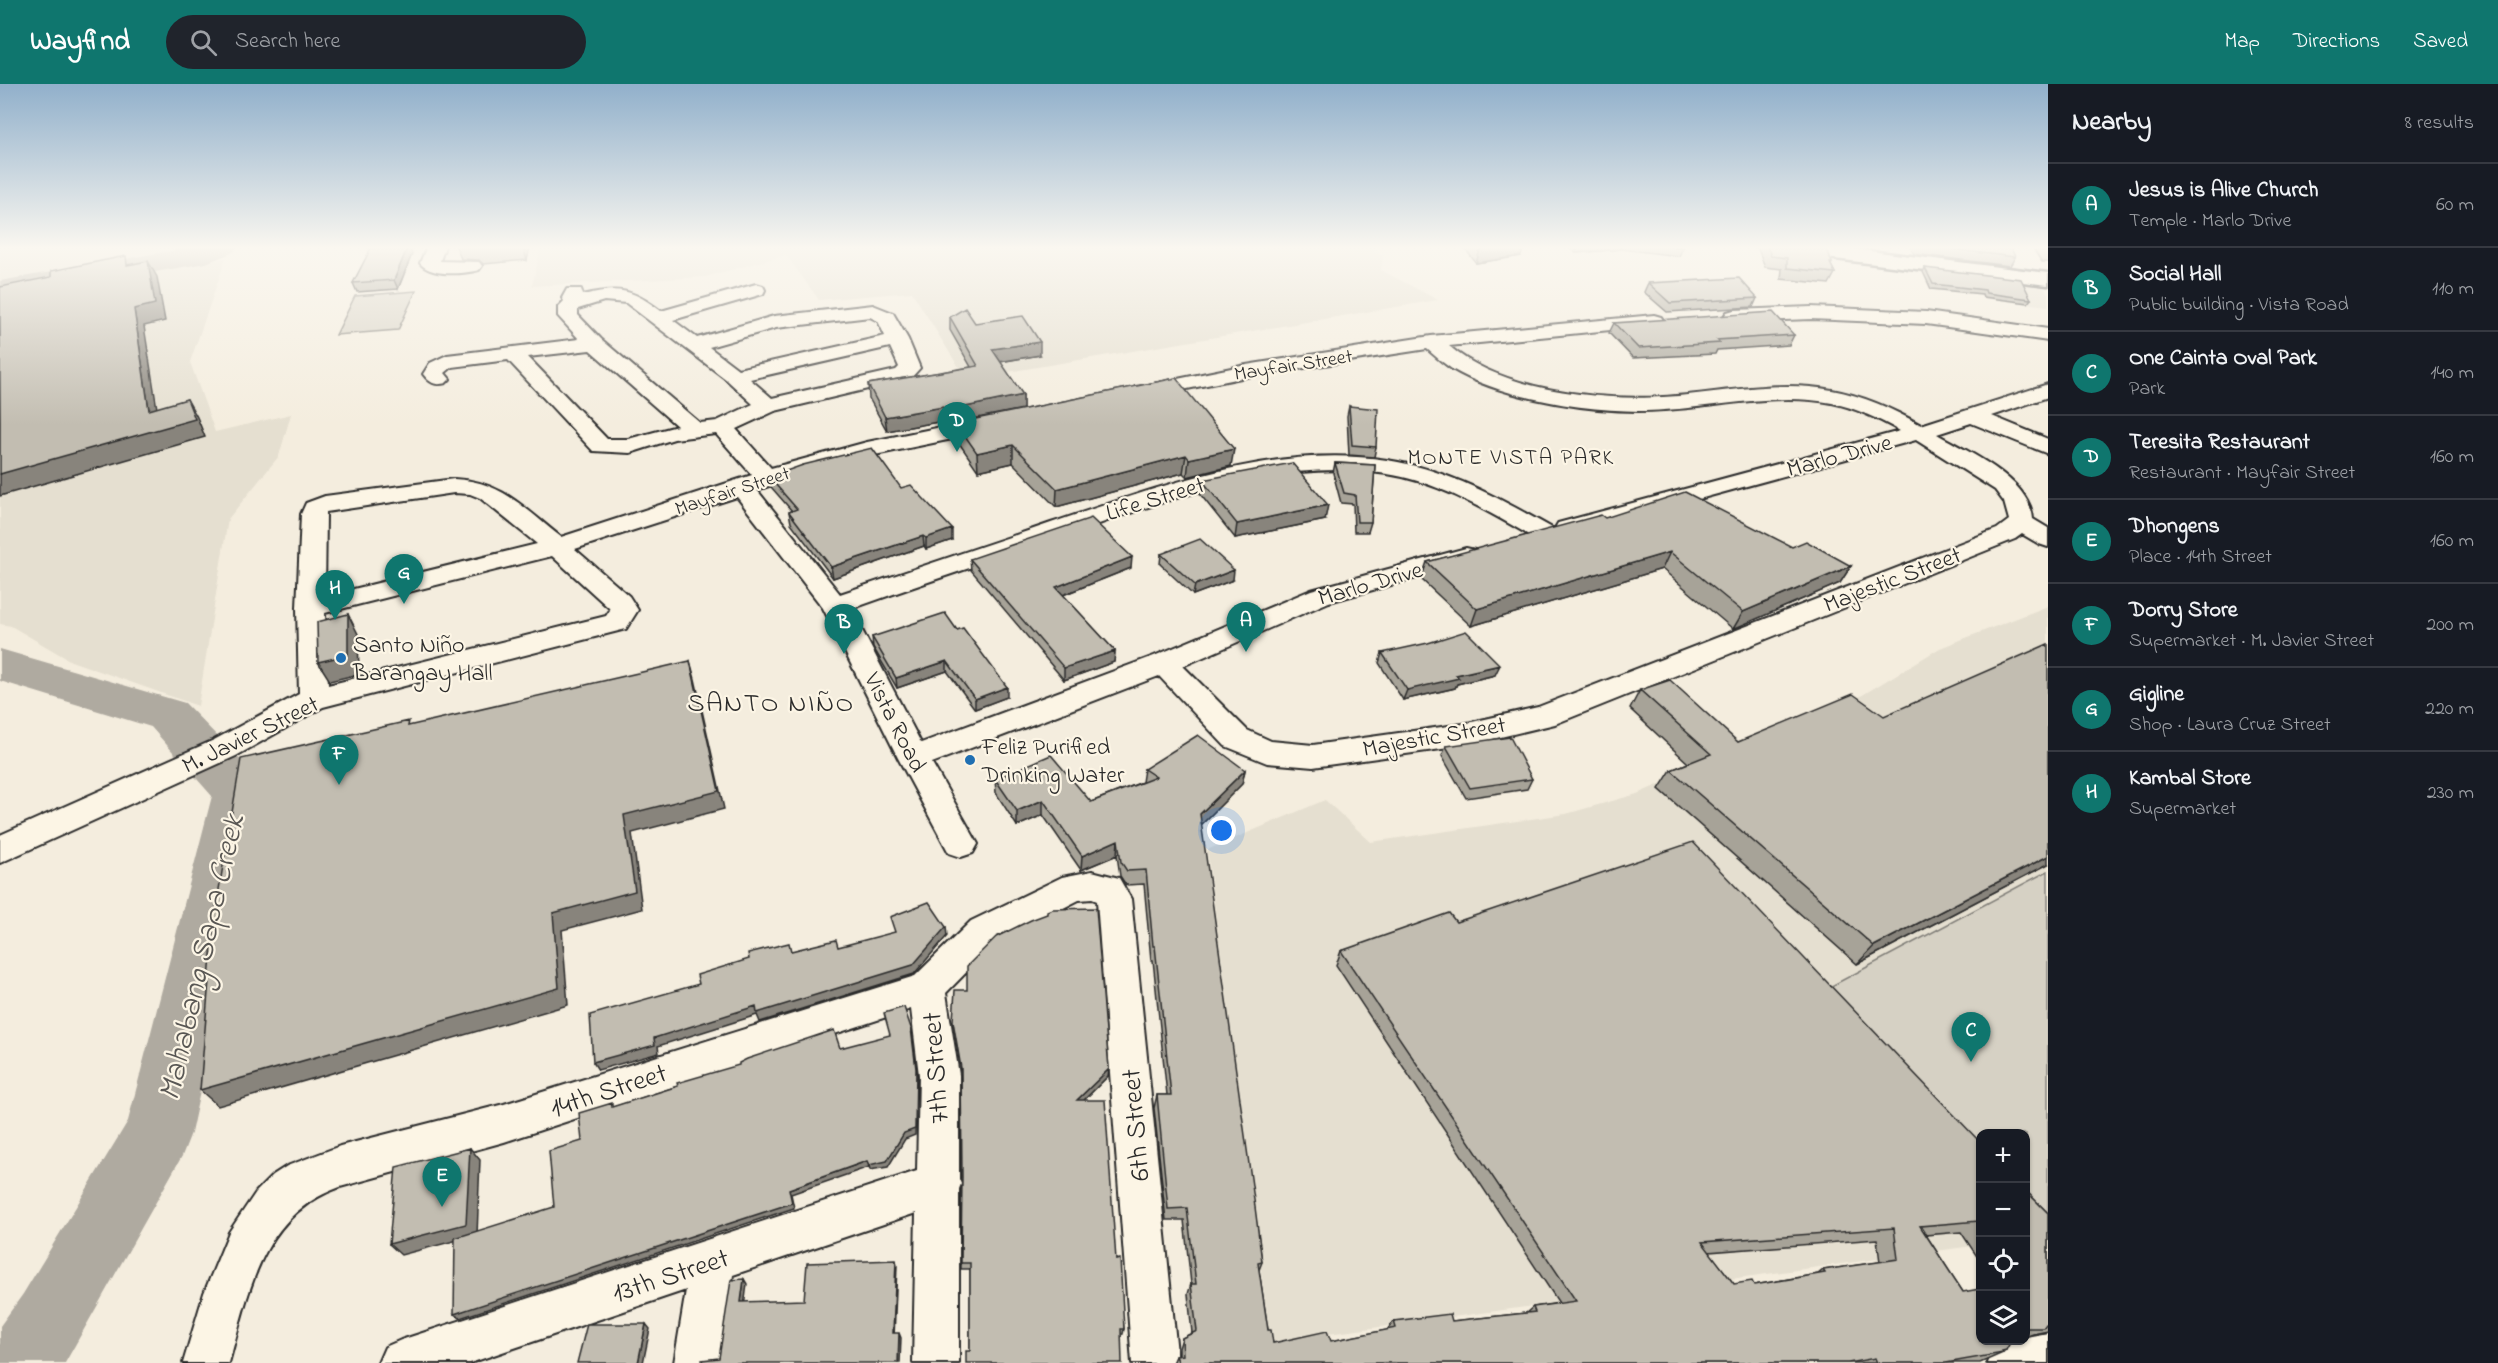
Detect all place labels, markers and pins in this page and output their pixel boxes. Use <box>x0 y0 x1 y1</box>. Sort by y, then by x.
pin: D <box>938 402 976 452</box>
pin: G <box>384 554 424 604</box>
pin: H <box>316 570 354 620</box>
pin: A <box>1226 602 1266 652</box>
pin: B <box>824 604 864 654</box>
place label: Santo Niño Barangay Hall <box>352 629 492 693</box>
marker: Santo Niño Barangay Hall <box>334 651 348 665</box>
place label: Feliz Purified Drinking Water <box>981 731 1125 794</box>
pin: F <box>320 736 358 785</box>
marker: Feliz Purified Drinking Water <box>963 753 977 767</box>
pin: C <box>1952 1012 1990 1062</box>
pin: E <box>422 1158 462 1207</box>

